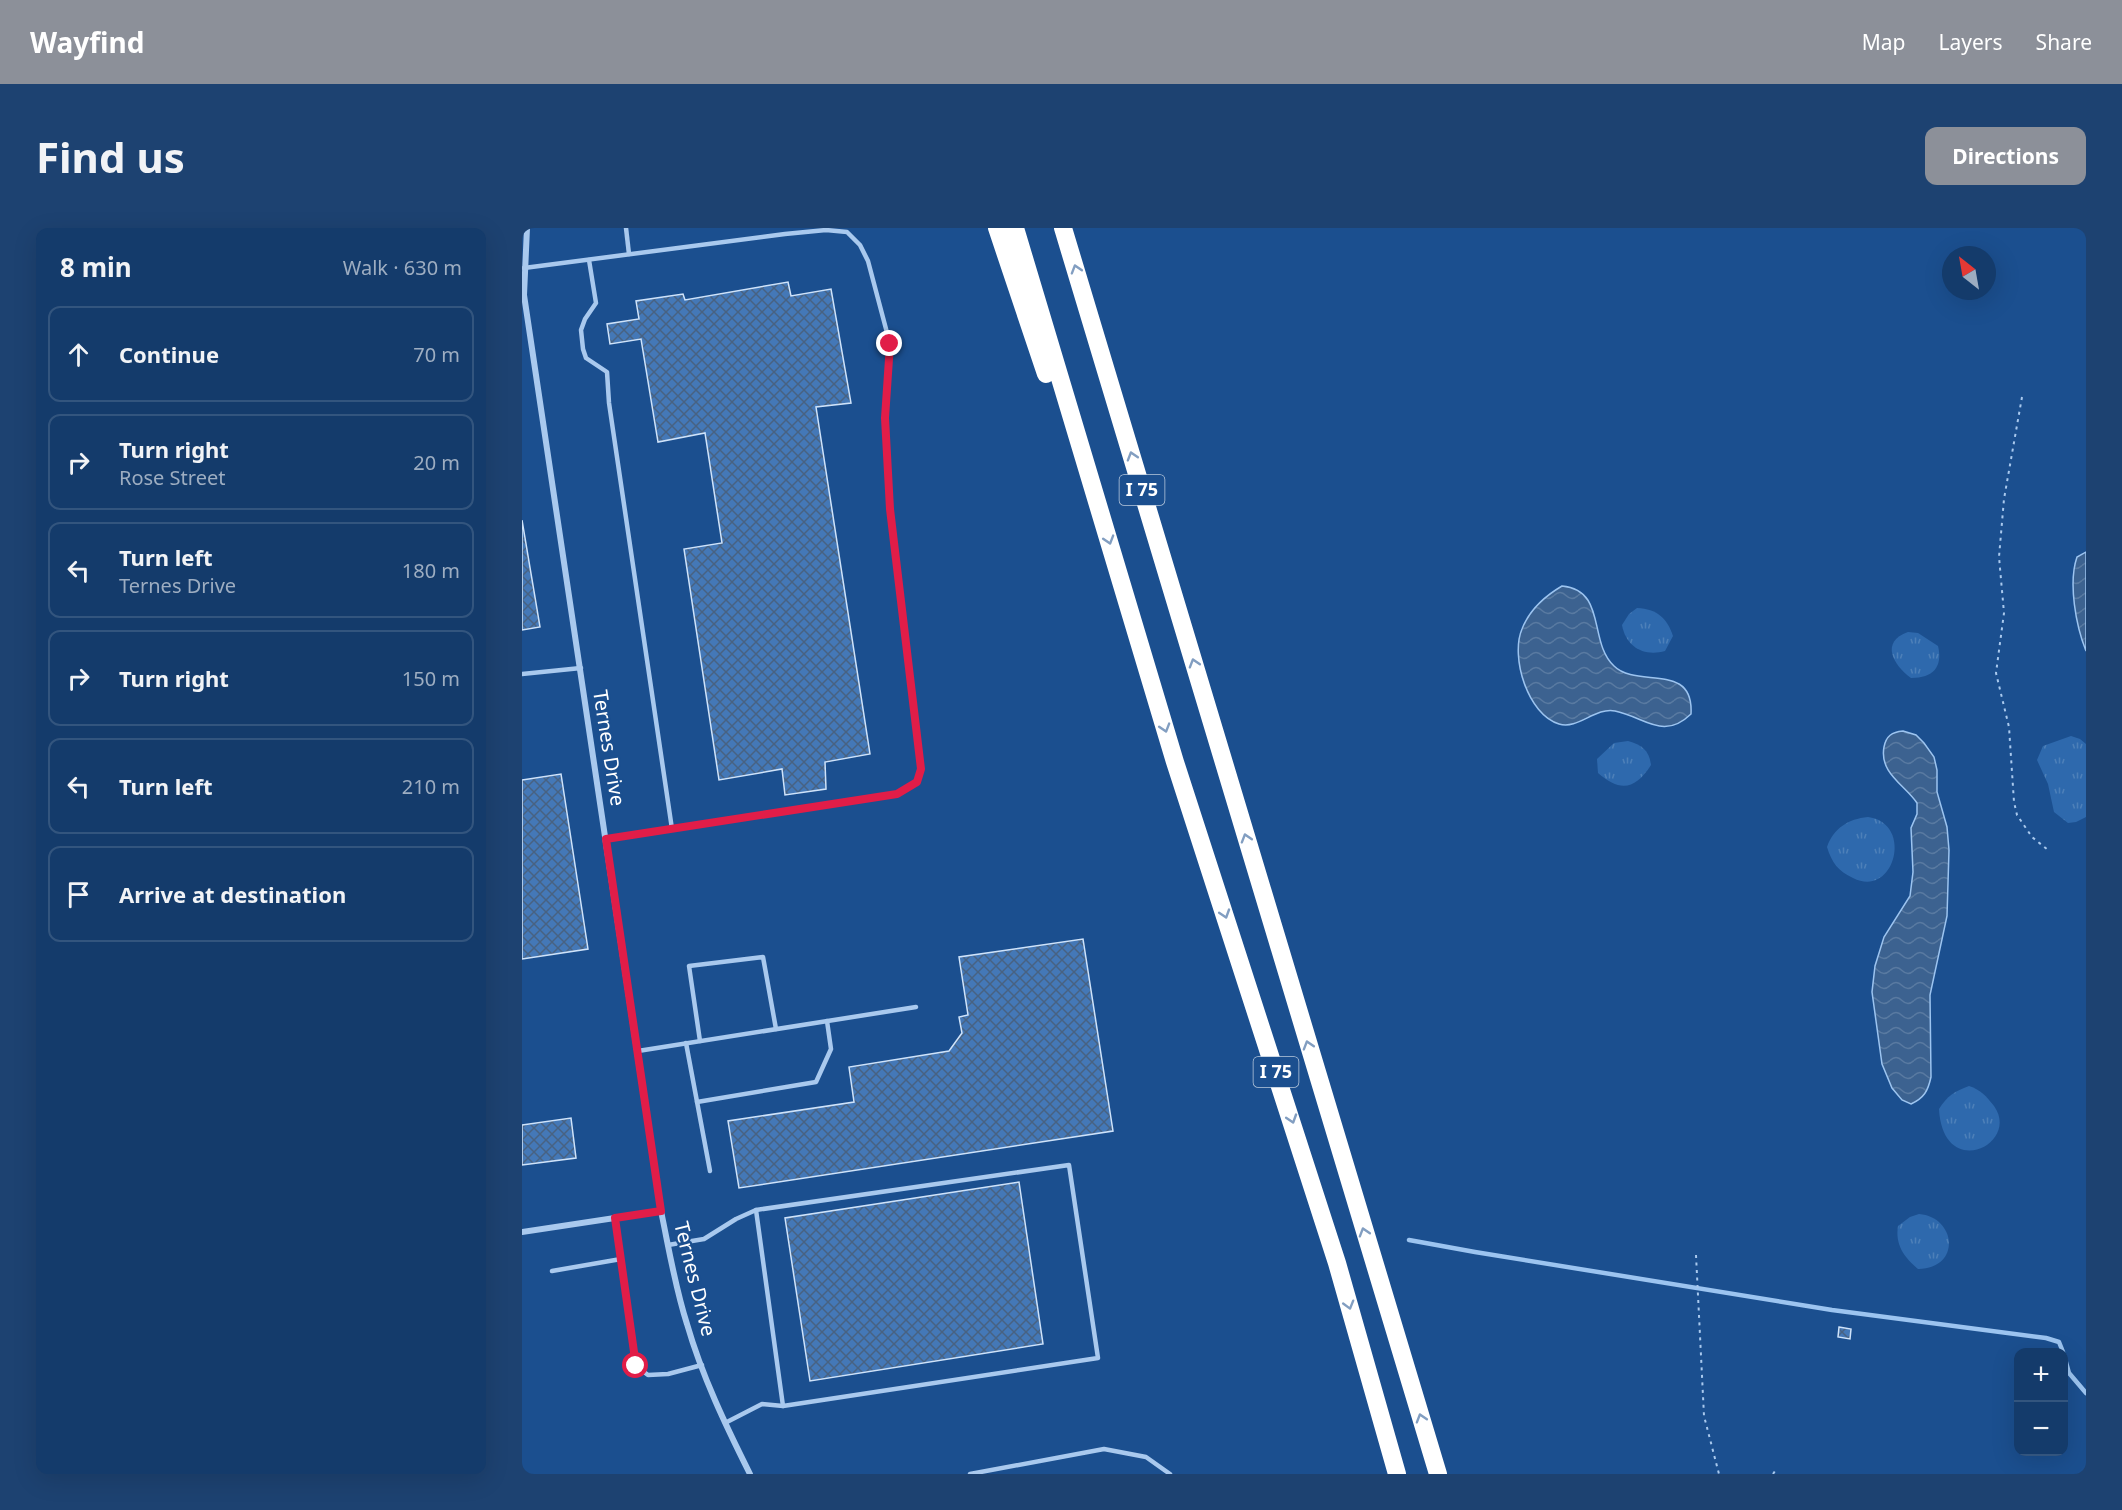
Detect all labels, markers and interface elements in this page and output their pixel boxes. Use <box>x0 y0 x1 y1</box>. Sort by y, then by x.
text: Wayfind <box>30 23 144 61</box>
text: Map <box>1862 28 1906 56</box>
text: Layers <box>1939 28 2003 56</box>
text: Share <box>2036 28 2092 56</box>
button: Directions <box>1925 127 2086 185</box>
text: Find us <box>36 128 185 185</box>
north arrow <box>1942 246 1996 300</box>
text: 8 min <box>60 249 132 285</box>
text: Walk · 630 m <box>343 254 462 281</box>
one-way arrow <box>1071 264 1083 275</box>
route end <box>876 330 902 356</box>
icon: ahead <box>62 338 95 371</box>
text: Continue <box>119 339 219 369</box>
text: 70 m <box>413 341 460 368</box>
text: Turn right <box>119 434 229 464</box>
icon: right <box>62 446 95 479</box>
text: 20 m <box>413 449 460 476</box>
one-way arrow <box>1127 451 1139 462</box>
text: Rose Street <box>119 464 225 491</box>
road number: I 75 <box>1120 475 1164 505</box>
one-way arrow <box>1102 534 1114 545</box>
text: Turn left <box>119 542 213 572</box>
icon: left <box>62 554 95 587</box>
text: 180 m <box>402 557 460 584</box>
text: Ternes Drive <box>119 572 236 599</box>
one-way arrow <box>1189 658 1201 669</box>
icon: right <box>62 662 95 695</box>
text: Turn right <box>119 663 229 693</box>
text: 150 m <box>402 665 460 692</box>
street label: Ternes Drive <box>587 688 632 808</box>
one-way arrow <box>1158 722 1170 733</box>
icon: left <box>62 770 95 803</box>
text: Turn left <box>119 771 213 801</box>
text: 210 m <box>402 773 460 800</box>
one-way arrow <box>1241 833 1253 844</box>
icon: arrive <box>62 878 95 911</box>
text: Arrive at destination <box>119 879 346 909</box>
one-way arrow <box>1218 908 1230 919</box>
one-way arrow <box>1303 1040 1315 1051</box>
road number: I 75 <box>1254 1057 1299 1087</box>
one-way arrow <box>1284 1113 1297 1124</box>
street label: Ternes Drive <box>668 1219 723 1339</box>
one-way arrow <box>1359 1227 1371 1237</box>
one-way arrow <box>1342 1299 1354 1310</box>
map controls <box>2014 1348 2068 1456</box>
button: + <box>2014 1348 2068 1402</box>
route start <box>622 1352 648 1378</box>
button: − <box>2014 1402 2068 1456</box>
one-way arrow <box>1416 1413 1428 1424</box>

